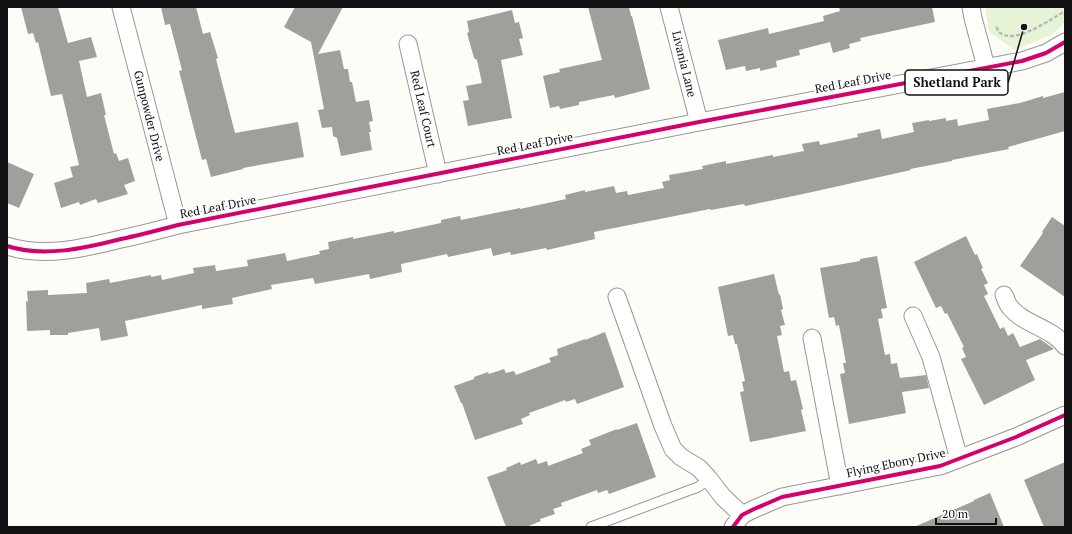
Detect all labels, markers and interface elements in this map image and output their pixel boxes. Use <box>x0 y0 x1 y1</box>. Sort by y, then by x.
street label: Livania Lane <box>669 29 700 99</box>
street label: Red Leaf Drive <box>814 67 892 96</box>
street label: Gunpowder Drive <box>131 69 168 163</box>
street label: Red Leaf Court <box>407 69 440 149</box>
callout: Shetland Park <box>905 70 1008 95</box>
text: Shetland Park <box>913 73 1001 91</box>
street label: Red Leaf Drive <box>496 129 574 158</box>
street label: Red Leaf Drive <box>179 192 257 221</box>
street label: Flying Ebony Drive <box>845 445 947 480</box>
scale bar <box>936 500 996 526</box>
text: 20 m <box>942 506 969 521</box>

